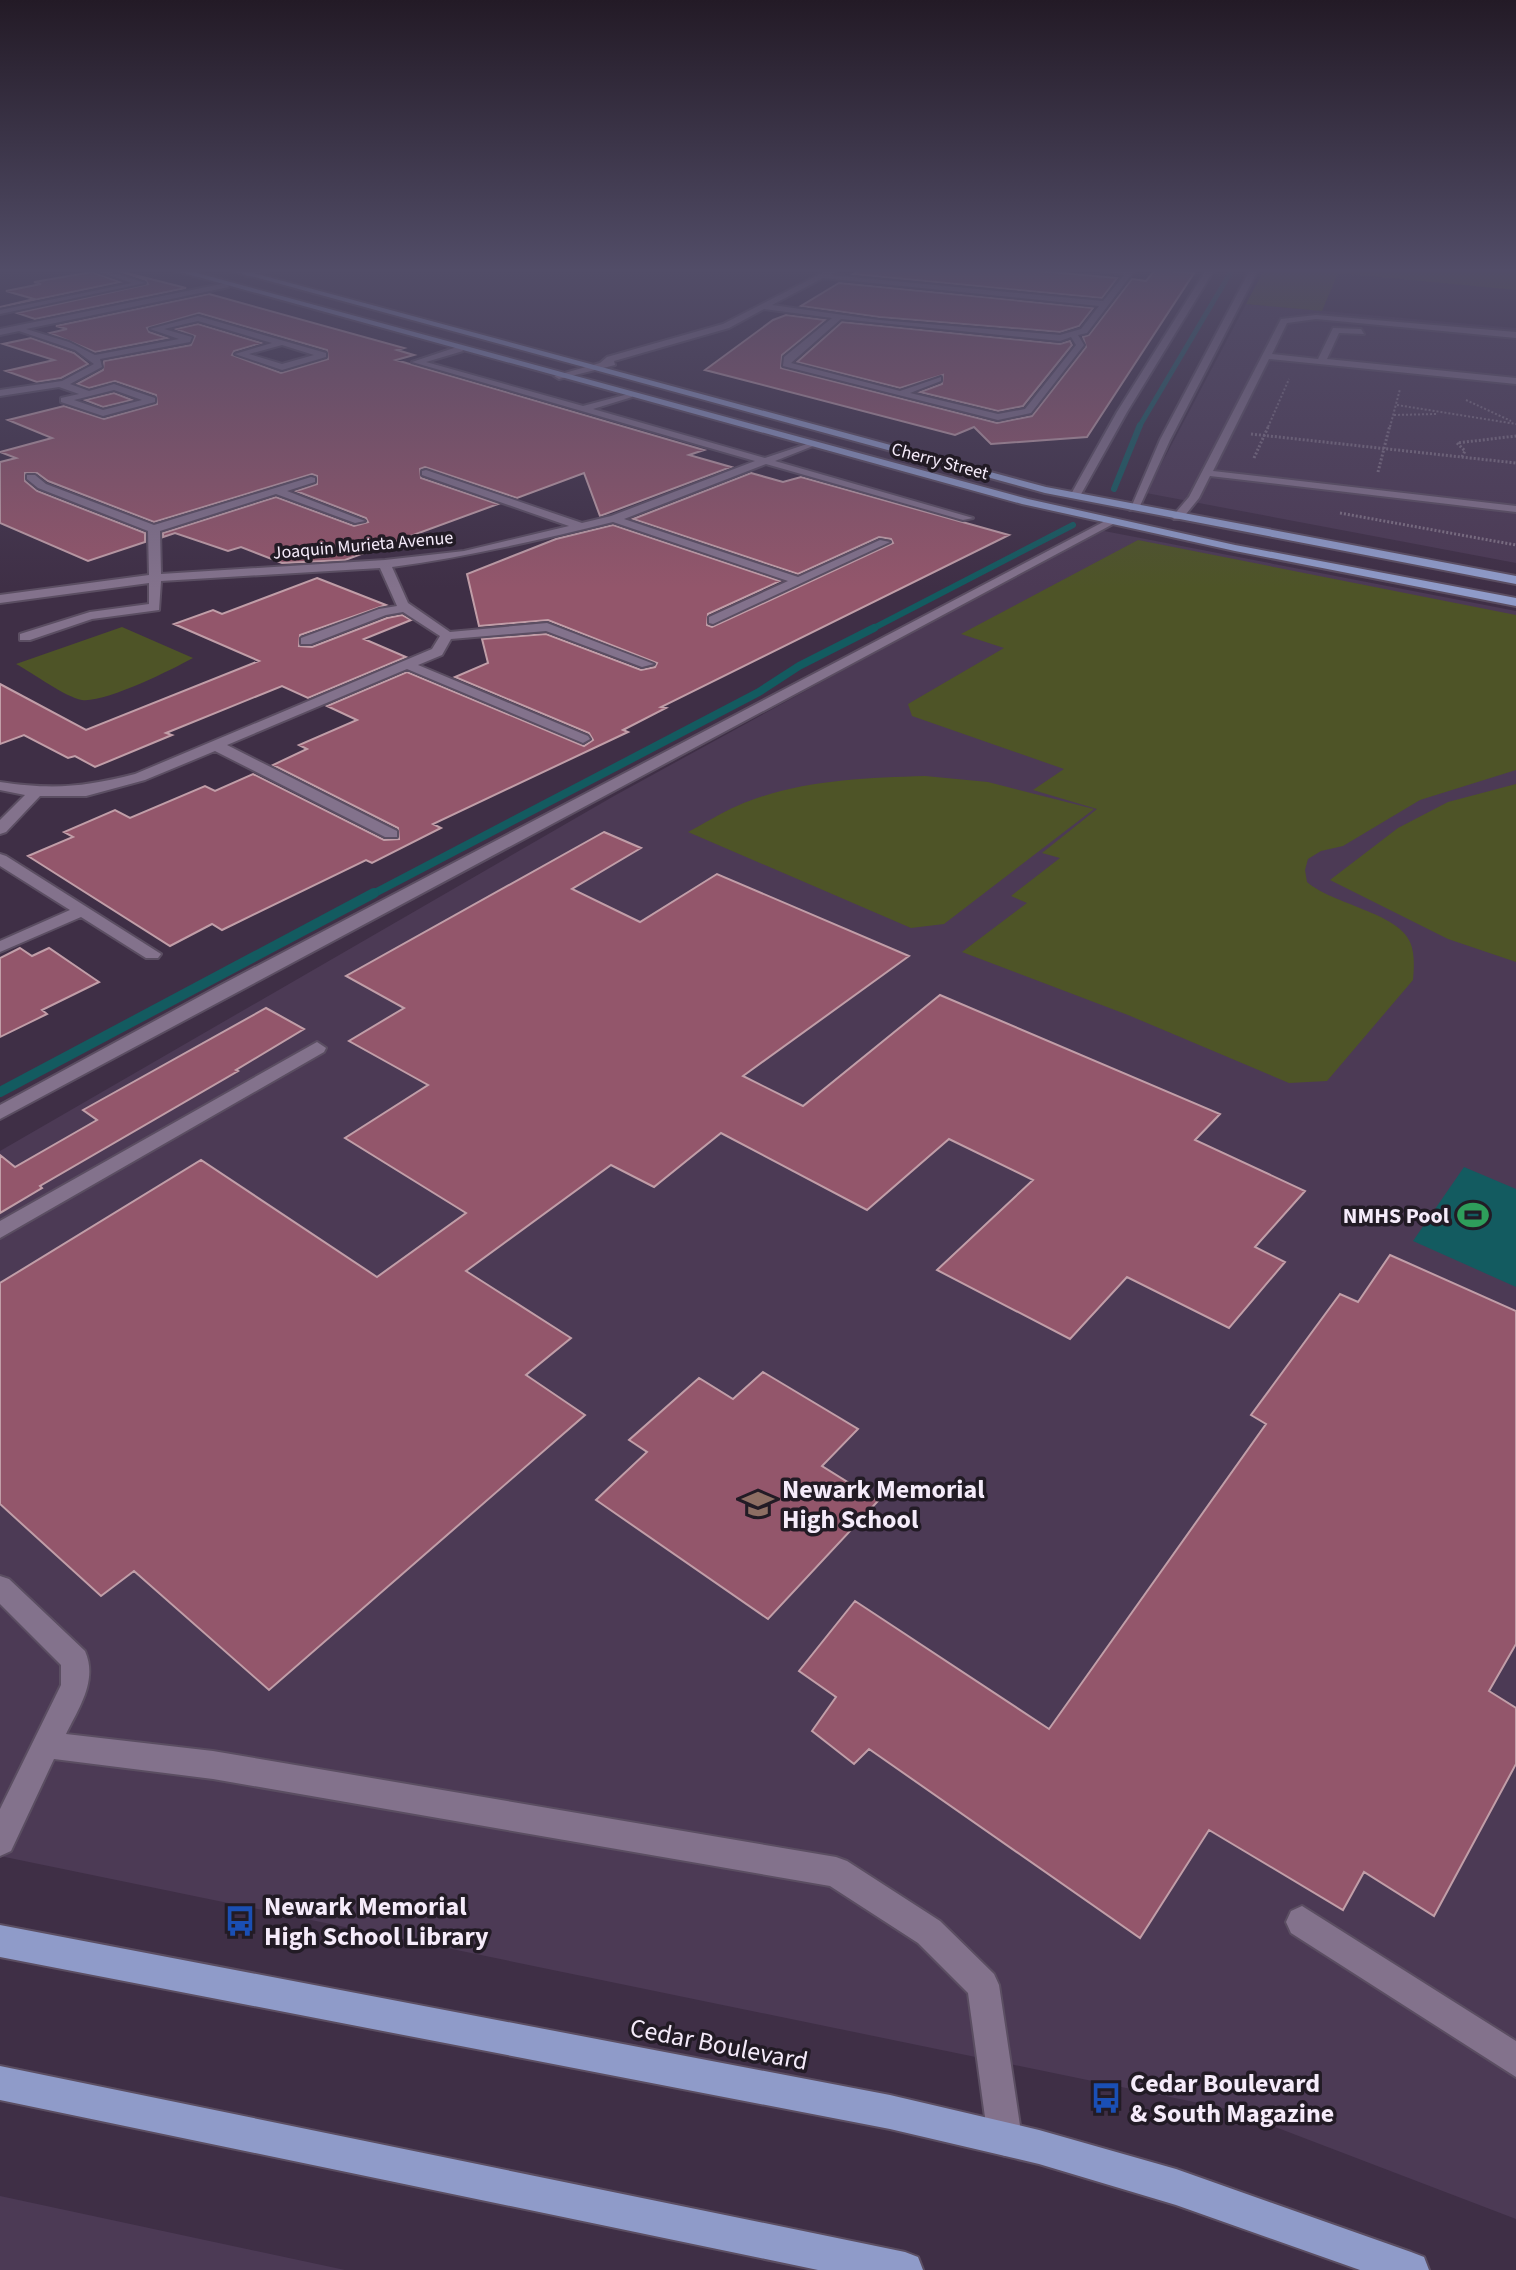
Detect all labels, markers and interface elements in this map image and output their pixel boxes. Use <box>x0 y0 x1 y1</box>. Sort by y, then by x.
street label: Cherry Street <box>889 437 991 486</box>
street label: Joaquin Murieta Avenue <box>272 525 454 566</box>
sports icon: NMHS Pool <box>1456 1198 1490 1232</box>
place label: NMHS Pool <box>1343 1200 1450 1232</box>
place label: Newark Memorial High School <box>782 1471 985 1538</box>
school or university icon: Newark Memorial High School <box>741 1487 775 1521</box>
place label: Newark Memorial High School Library <box>264 1888 489 1955</box>
bus stop icon: Newark Memorial High School Library <box>223 1904 257 1938</box>
street label: Cedar Boulevard <box>627 2009 811 2080</box>
place label: Cedar Boulevard & South Magazine <box>1130 2065 1334 2132</box>
bus stop icon: Cedar Boulevard & South Magazine <box>1089 2081 1123 2115</box>

